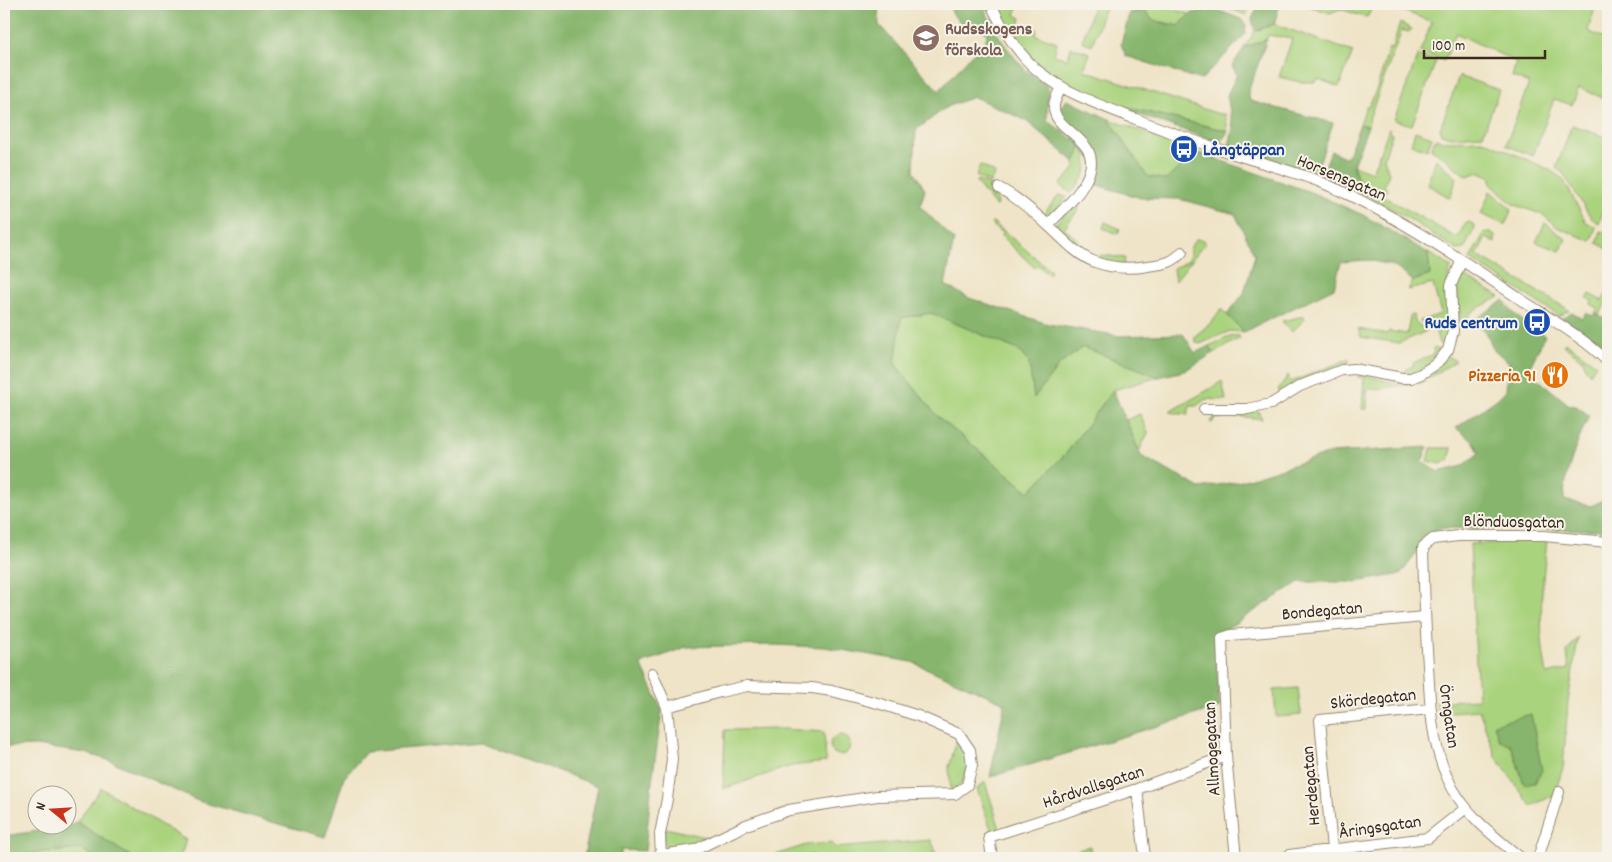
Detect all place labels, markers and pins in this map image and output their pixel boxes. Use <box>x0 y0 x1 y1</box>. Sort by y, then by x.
place label: Rudsskogens förskola <box>944 18 1033 64</box>
school or university icon: Rudsskogens förskola <box>911 23 941 53</box>
bus stop icon: Långtäppan <box>1169 134 1199 164</box>
place label: Långtäppan <box>1203 139 1285 164</box>
bus stop icon: Ruds centrum <box>1522 307 1552 337</box>
place label: Ruds centrum <box>1424 312 1518 337</box>
restaurant icon: Pizzeria 91 <box>1540 360 1570 390</box>
place label: Pizzeria 91 <box>1468 365 1536 390</box>

